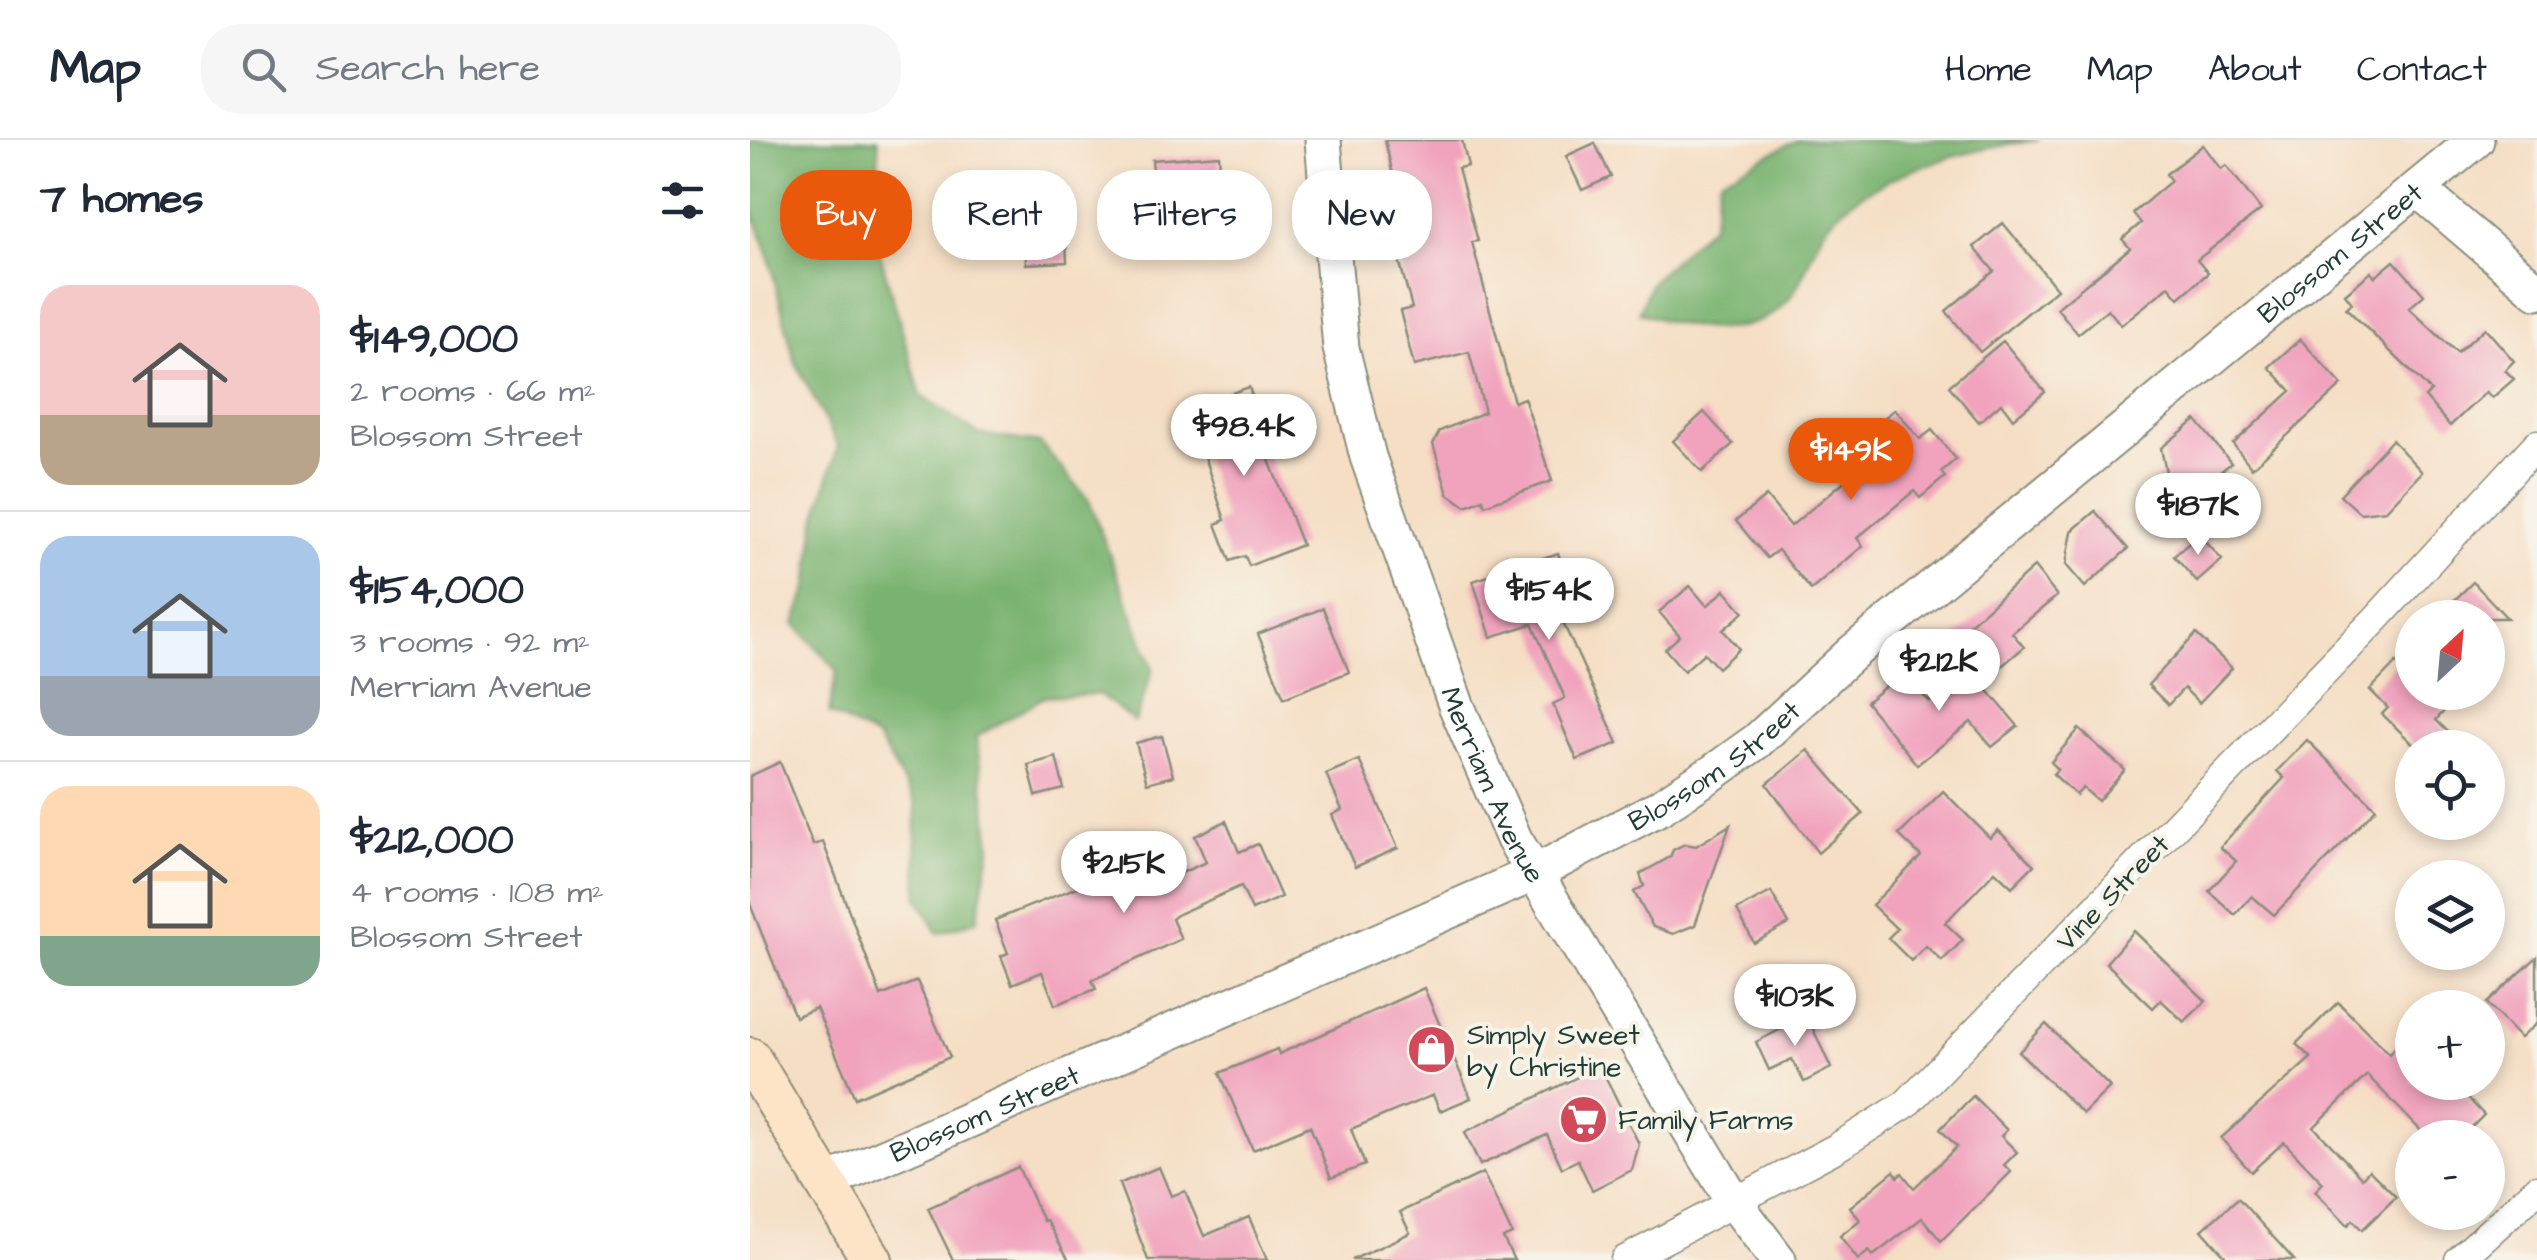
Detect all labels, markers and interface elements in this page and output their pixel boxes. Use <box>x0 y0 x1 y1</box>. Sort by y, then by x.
search box <box>201 24 901 114</box>
text: Map <box>50 36 141 102</box>
icon: search <box>236 42 291 97</box>
text: Search here <box>316 43 540 95</box>
text: Home <box>1945 45 2032 94</box>
text: Map <box>2087 45 2153 94</box>
text: About <box>2208 45 2302 94</box>
text: Contact <box>2357 45 2487 94</box>
chip: Buy <box>780 170 912 260</box>
chip: Rent <box>932 170 1077 260</box>
chip: Filters <box>1097 170 1272 260</box>
chip: New <box>1292 170 1432 260</box>
text: 7 homes <box>40 171 204 229</box>
icon: filters <box>655 173 710 228</box>
street label: Blossom Street <box>2250 173 2432 333</box>
text: $149,000 <box>350 311 518 369</box>
icon: home <box>120 325 240 445</box>
text: 2 rooms · 66 m² <box>350 369 596 414</box>
pin: $98.4K <box>1163 394 1325 479</box>
text: $98.4K <box>1193 404 1295 449</box>
text: Blossom Street <box>350 414 582 459</box>
pin: $149K <box>1781 418 1921 503</box>
text: $149K <box>1810 428 1892 473</box>
pin: $187K <box>2128 473 2268 558</box>
text: $187K <box>2157 483 2239 528</box>
pin: $154K <box>1479 558 1619 643</box>
text: $154,000 <box>350 562 524 620</box>
text: $154K <box>1506 568 1592 613</box>
icon: home <box>120 576 240 696</box>
north arrow <box>2395 600 2505 710</box>
map controls <box>2395 600 2505 1230</box>
text: 3 rooms · 92 m² <box>350 620 590 665</box>
pin: $212K <box>1869 629 2009 714</box>
text: $212K <box>1900 639 1978 684</box>
text: Merriam Avenue <box>350 665 592 710</box>
street label: Merriam Avenue <box>1430 682 1554 891</box>
street label: Blossom Street <box>1622 692 1810 841</box>
button: locate <box>2395 730 2505 840</box>
text: $212,000 <box>350 812 514 870</box>
icon: home <box>120 826 240 946</box>
street label: Vine Street <box>2047 826 2179 960</box>
pin: $215K <box>1054 831 1194 916</box>
text: $215K <box>1083 841 1165 886</box>
button: layers <box>2395 860 2505 970</box>
text: 4 rooms · 108 m² <box>350 870 604 915</box>
text: Blossom Street <box>350 915 582 960</box>
pin: $103K <box>1725 964 1865 1049</box>
text: $103K <box>1756 974 1834 1019</box>
button: + <box>2395 990 2505 1100</box>
place label: Simply Sweet by Christine <box>1467 1016 1641 1089</box>
shop icon: Simply Sweet by Christine <box>1406 1024 1458 1076</box>
street label: Blossom Street <box>884 1056 1087 1173</box>
supermarket icon: Family Farms <box>1557 1093 1609 1145</box>
place label: Family Farms <box>1618 1101 1794 1142</box>
button: − <box>2395 1120 2505 1230</box>

